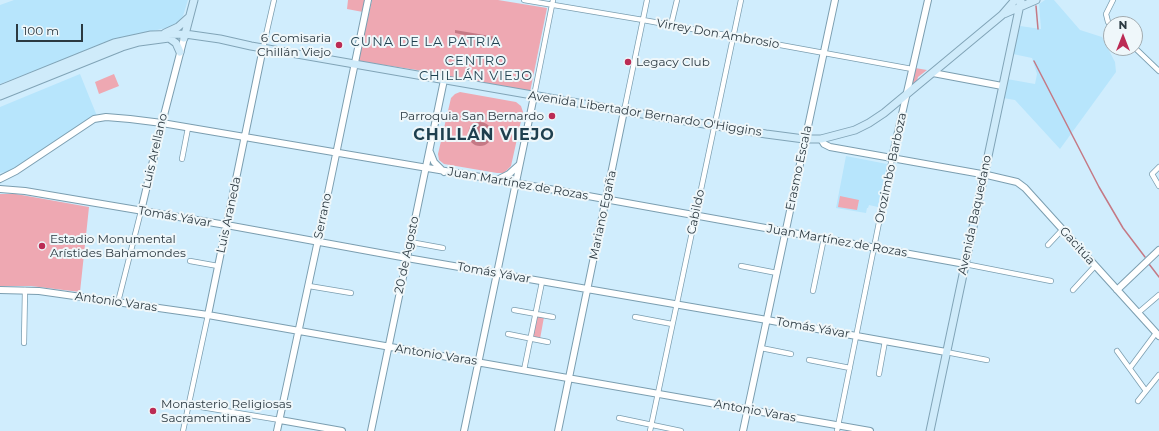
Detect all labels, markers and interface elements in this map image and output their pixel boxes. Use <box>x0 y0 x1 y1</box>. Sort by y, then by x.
scale bar <box>18 16 85 42</box>
street label: Virrey Don Ambrosio <box>655 16 781 52</box>
north arrow <box>1103 16 1143 56</box>
text: N <box>1119 18 1127 32</box>
text: 100 m <box>23 23 59 38</box>
place label: 6 Comisaria Chillán Viejo <box>257 31 331 59</box>
district label: CUNA DE LA PATRIA <box>351 34 501 50</box>
marker: 6 Comisaria Chillán Viejo <box>334 40 344 50</box>
district label: CENTRO CHILLÁN VIEJO <box>419 53 533 84</box>
place label: Legacy Club <box>636 55 710 69</box>
marker: Legacy Club <box>623 57 633 67</box>
street label: Avenida Libertador Bernardo O'Higgins <box>527 88 763 140</box>
place label: Parroquia San Bernardo <box>400 109 544 123</box>
marker: Parroquia San Bernardo <box>547 111 557 121</box>
street label: Orozimbo Barboza <box>872 111 910 225</box>
street label: Luis Arellano <box>139 112 171 190</box>
street label: Erasmo Escala <box>783 124 815 212</box>
district label: CHILLÁN VIEJO <box>413 125 555 145</box>
street label: Avenida Baquedano <box>955 154 995 276</box>
street label: Juan Martínez de Rozas <box>447 165 589 203</box>
street label: Mariano Egaña <box>587 169 619 261</box>
street label: Luis Araneda <box>214 175 244 255</box>
street label: Cabildo <box>684 188 708 236</box>
street label: Serrano <box>311 192 335 240</box>
street label: Tomás Yávar <box>137 203 213 231</box>
street label: 20 de Agosto <box>392 215 422 295</box>
street label: Juan Martínez de Rozas <box>766 222 908 260</box>
street label: Gacitúa <box>1056 224 1098 268</box>
place label: Estadio Monumental Arístides Bahamondes <box>50 232 186 260</box>
marker: Estadio Monumental Arístides Bahamondes <box>37 241 47 251</box>
street label: Tomás Yávar <box>456 259 532 287</box>
street label: Antonio Varas <box>74 289 158 315</box>
street label: Tomás Yávar <box>775 314 851 342</box>
street label: Antonio Varas <box>394 341 478 369</box>
place label: Monasterio Religiosas Sacramentinas <box>161 397 292 425</box>
street label: Antonio Varas <box>713 397 797 425</box>
marker: Monasterio Religiosas Sacramentinas <box>148 406 158 416</box>

